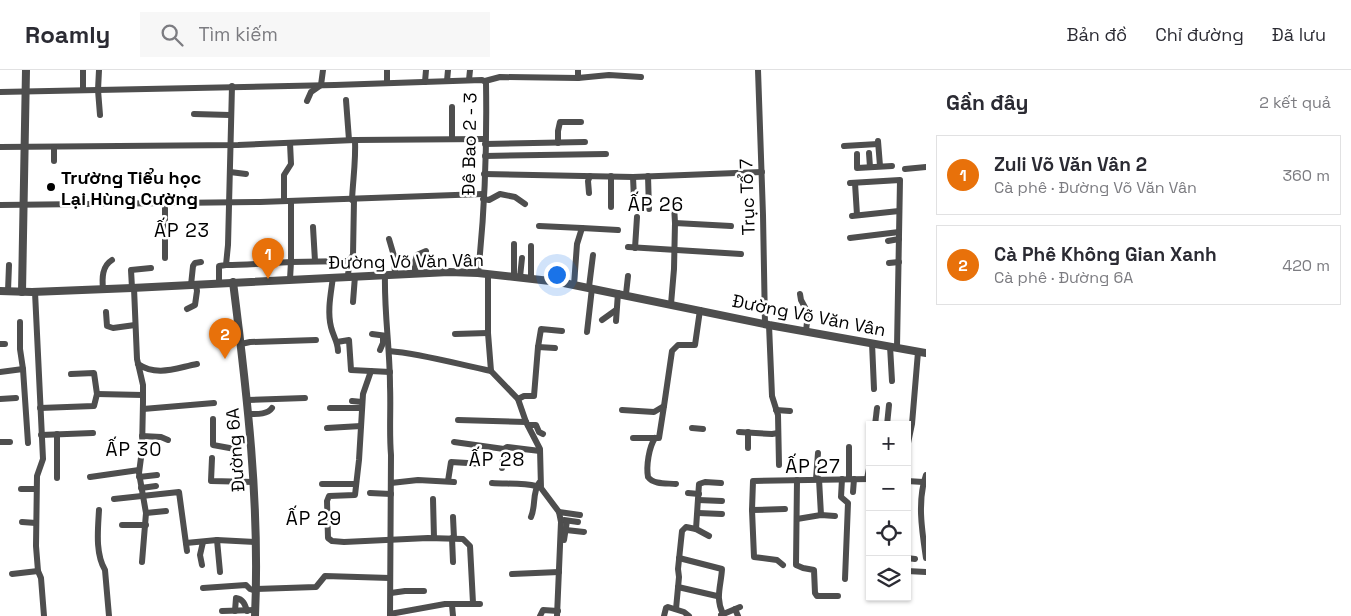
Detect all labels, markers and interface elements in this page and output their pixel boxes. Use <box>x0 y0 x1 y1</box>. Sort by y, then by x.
search box <box>140 12 490 57</box>
text: Roamly <box>25 19 110 50</box>
icon: search <box>158 21 186 49</box>
text: Tìm kiếm <box>198 22 278 47</box>
text: Bản đồ <box>1067 23 1127 46</box>
text: Chỉ đường <box>1155 23 1244 46</box>
text: Đã lưu <box>1272 23 1326 46</box>
text: Gần đây <box>946 89 1029 116</box>
street label: Đê Bao 2 - 3 <box>457 92 481 196</box>
text: 2 kết quả <box>1259 92 1331 113</box>
text: Zuli Võ Văn Vân 2 <box>994 152 1147 177</box>
street label: Trục Tổ 7 <box>734 158 760 236</box>
text: 1 <box>959 165 967 186</box>
text: 360 m <box>1282 165 1330 186</box>
place label: Trường Tiểu học Lại Hùng Cường <box>61 166 201 210</box>
text: Cà phê · Đường Võ Văn Vân <box>994 177 1197 198</box>
marker: Trường Tiểu học Lại Hùng Cường <box>45 181 57 193</box>
district label: ẤP 26 <box>628 191 684 217</box>
district label: ẤP 23 <box>154 217 210 243</box>
pin: 1 <box>252 238 284 279</box>
text: Cà Phê Không Gian Xanh <box>994 242 1217 267</box>
street label: Đường Võ Văn Vân <box>328 248 484 274</box>
text: 2 <box>958 255 968 276</box>
text: 420 m <box>1282 255 1330 276</box>
your location <box>544 262 570 288</box>
text: Cà phê · Đường 6A <box>994 267 1133 288</box>
street label: Đường Võ Văn Vân <box>730 289 888 341</box>
pin: 2 <box>209 318 241 359</box>
street label: Đường 6A <box>221 407 249 493</box>
map controls <box>866 421 911 601</box>
button: + <box>866 421 911 466</box>
district label: ẤP 30 <box>106 436 162 462</box>
district label: ẤP 28 <box>469 446 525 472</box>
district label: ẤP 27 <box>785 453 841 479</box>
button: − <box>866 466 911 511</box>
district label: ẤP 29 <box>286 505 342 531</box>
button: locate <box>866 511 911 556</box>
button: layers <box>866 556 911 601</box>

